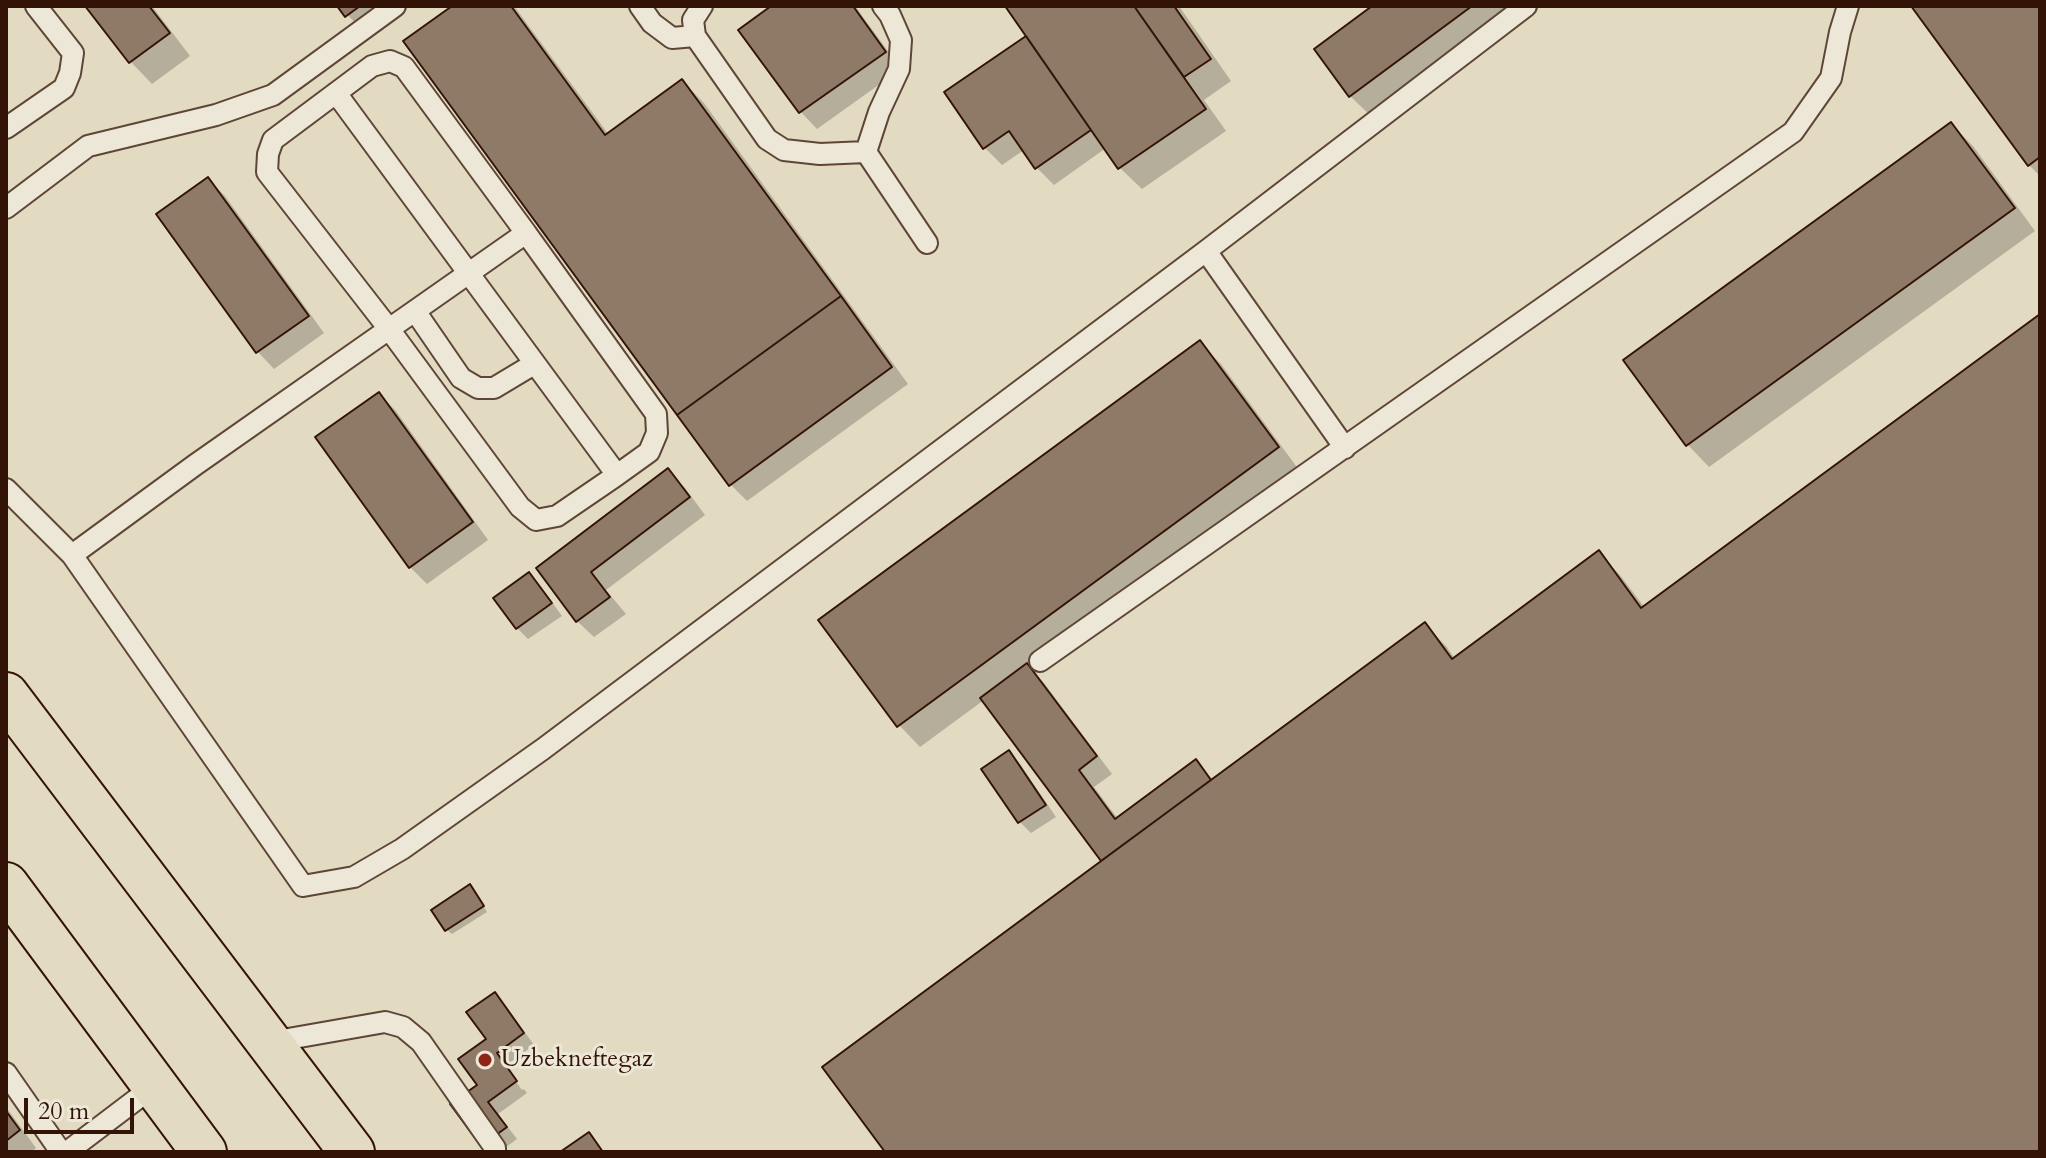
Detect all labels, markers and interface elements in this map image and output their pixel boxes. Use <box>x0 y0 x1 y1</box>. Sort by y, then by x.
place label: Uzbekneftegaz <box>501 1046 653 1074</box>
marker: Uzbekneftegaz <box>476 1051 494 1069</box>
scale bar <box>28 1082 138 1132</box>
text: 20 m <box>38 1095 89 1128</box>

